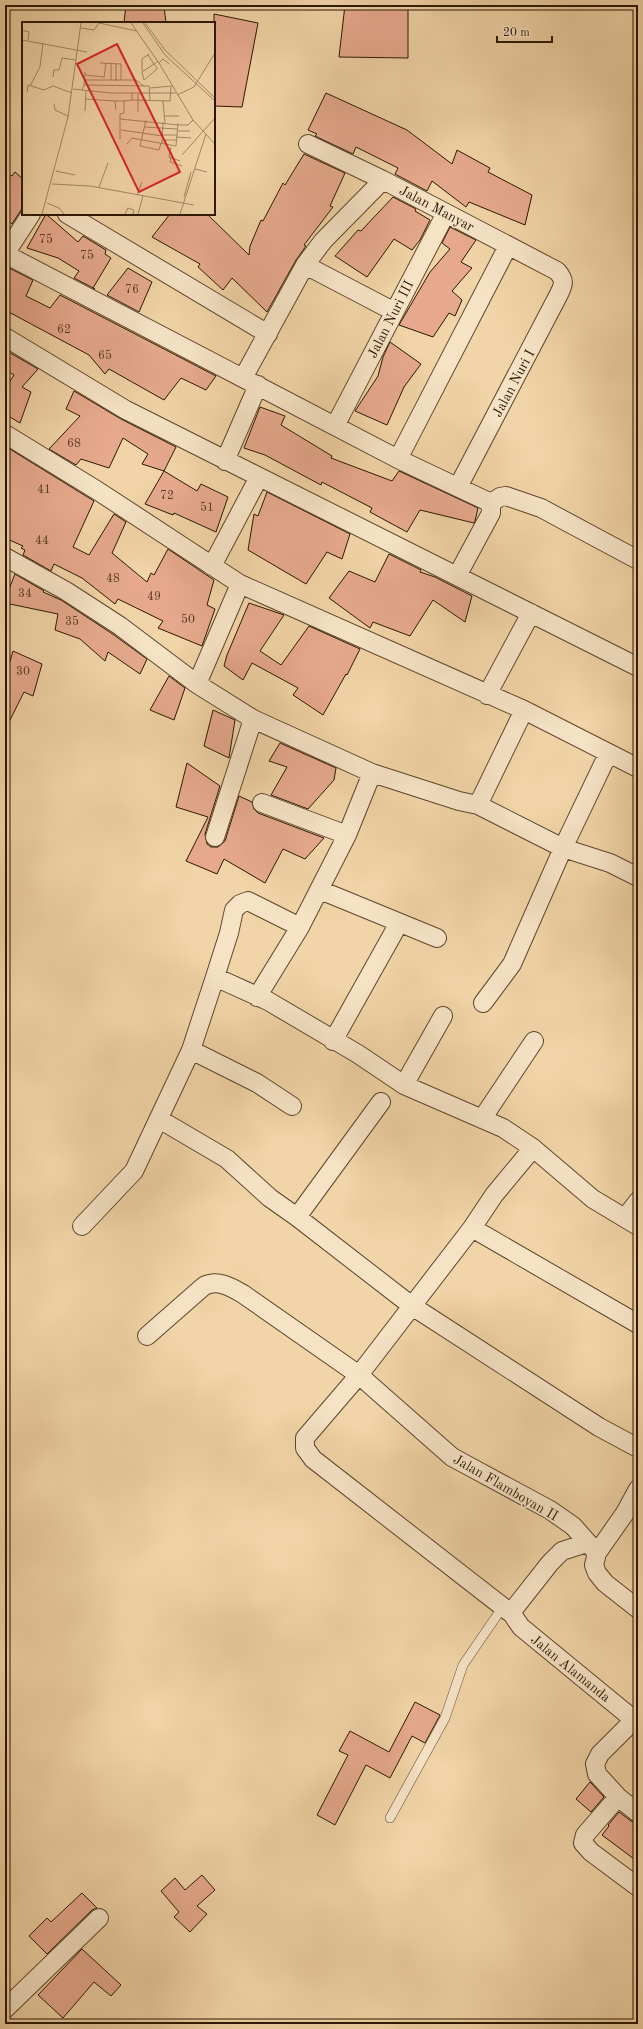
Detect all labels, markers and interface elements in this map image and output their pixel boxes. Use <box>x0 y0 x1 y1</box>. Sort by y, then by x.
scale bar <box>497 18 552 44</box>
inset map <box>22 22 215 215</box>
text: 20 m <box>503 27 530 39</box>
street label: Jalan Manyar <box>397 183 476 235</box>
house number: 75 <box>39 233 53 246</box>
house number: 75 <box>80 249 94 262</box>
street label: Jalan Nuri III <box>365 278 416 360</box>
house number: 76 <box>125 284 139 296</box>
house number: 62 <box>57 324 71 336</box>
street label: Jalan Nuri I <box>490 348 537 419</box>
house number: 65 <box>98 349 112 362</box>
house number: 68 <box>67 438 81 450</box>
house number: 41 <box>37 484 51 496</box>
house number: 72 <box>160 490 174 502</box>
house number: 51 <box>200 501 214 514</box>
house number: 44 <box>35 535 49 547</box>
house number: 48 <box>106 573 120 585</box>
house number: 34 <box>18 588 32 600</box>
house number: 49 <box>147 591 161 603</box>
house number: 50 <box>181 613 195 626</box>
house number: 35 <box>65 615 79 628</box>
house number: 30 <box>16 666 30 678</box>
street label: Jalan Flamboyan II <box>451 1452 560 1524</box>
street label: Jalan Alamanda <box>528 1633 613 1705</box>

